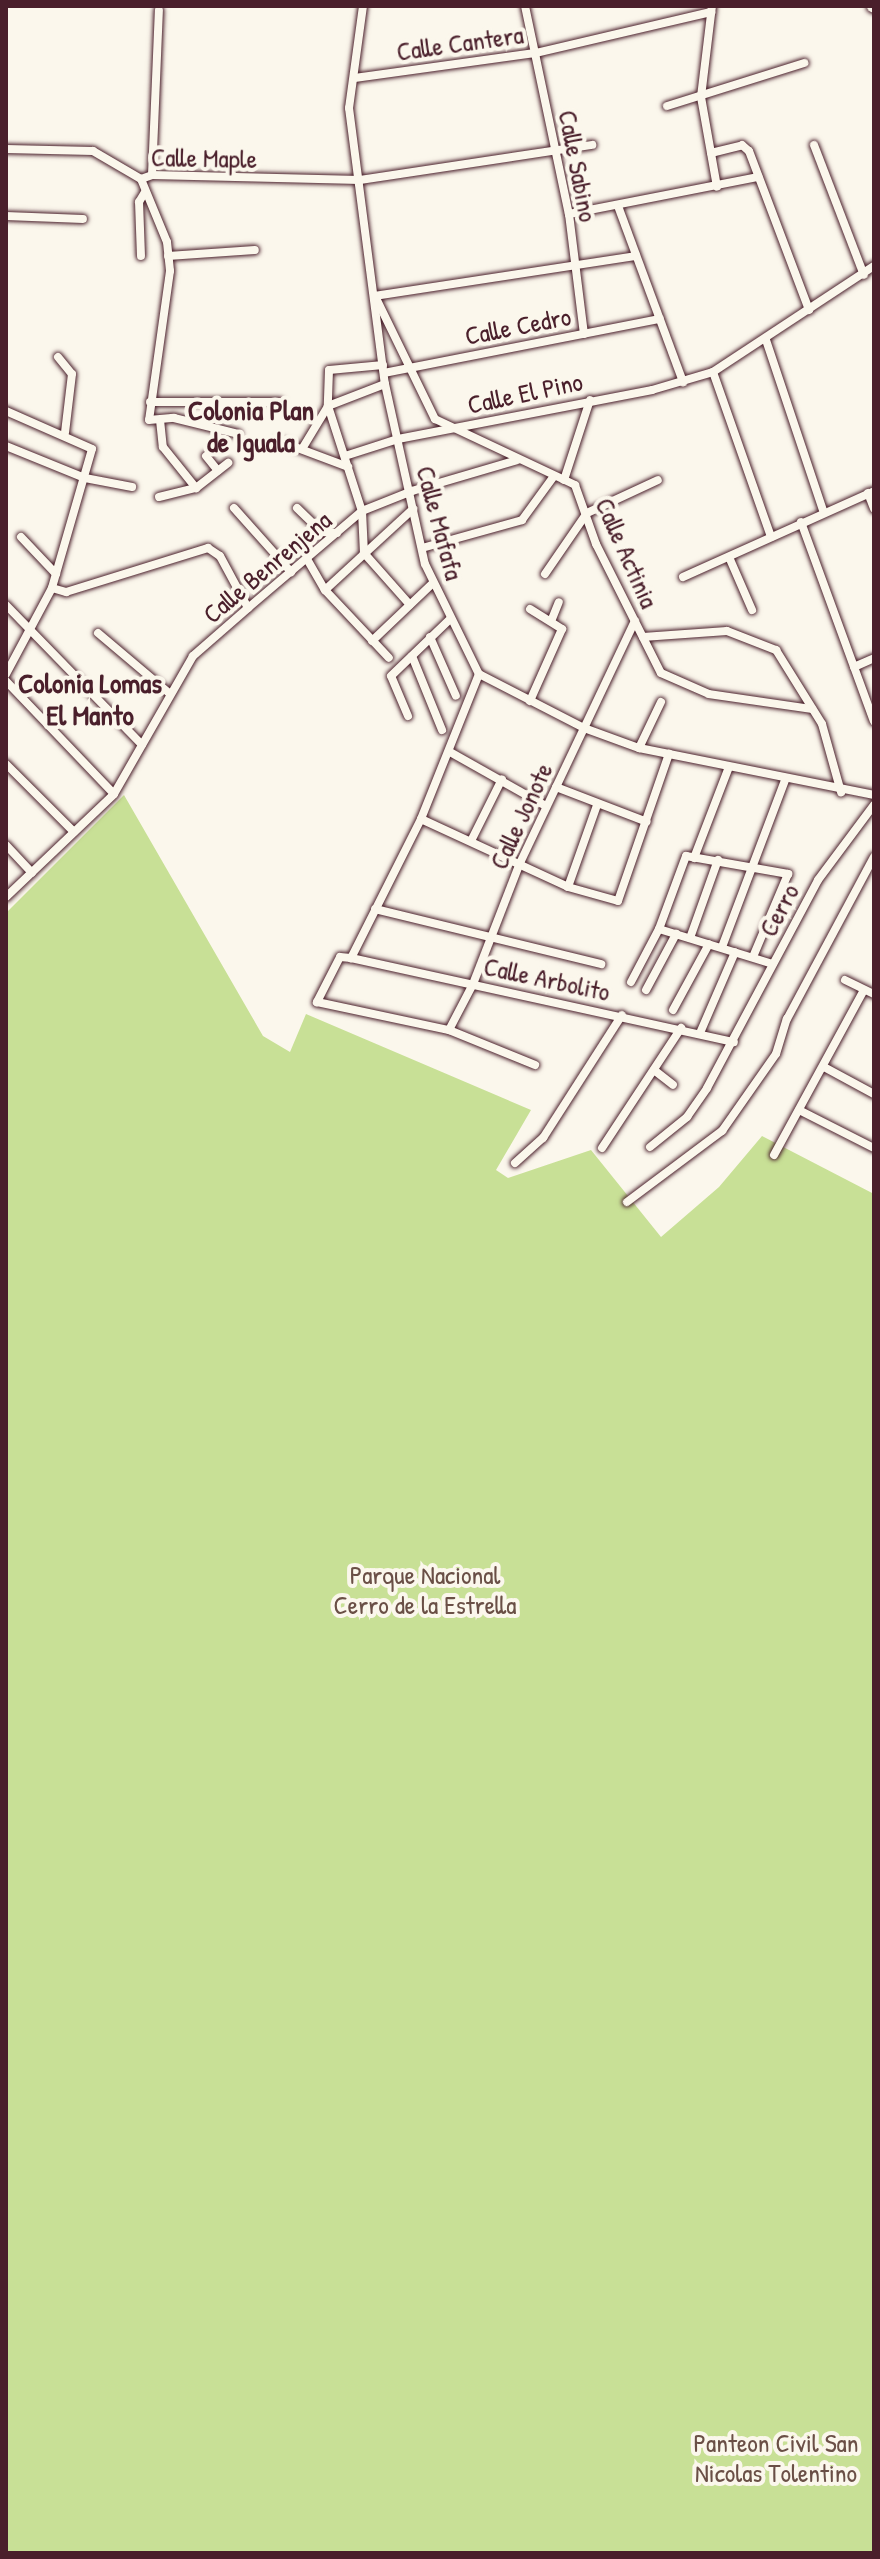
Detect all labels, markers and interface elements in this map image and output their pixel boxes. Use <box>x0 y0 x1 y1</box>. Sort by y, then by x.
street label: Calle Cantera <box>395 19 525 67</box>
street label: Calle Sabino <box>552 108 604 224</box>
street label: Calle Maple <box>151 141 257 175</box>
street label: Calle Cedro <box>462 300 574 352</box>
street label: Calle El Pino <box>465 366 585 420</box>
district label: Colonia Plan de Iguala <box>188 393 314 459</box>
street label: Calle Mafafa <box>410 463 470 583</box>
street label: Calle Actinia <box>589 493 665 613</box>
street label: Calle Benrenjena <box>197 504 337 630</box>
district label: Colonia Lomas El Manto <box>18 666 162 732</box>
street label: Calle Jonote <box>483 758 559 874</box>
street label: Cerro <box>752 878 806 942</box>
street label: Calle Arbolito <box>481 950 613 1008</box>
park label: Parque Nacional Cerro de la Estrella <box>334 1559 516 1620</box>
park label: Panteon Civil San Nicolas Tolentino <box>693 2427 859 2488</box>

